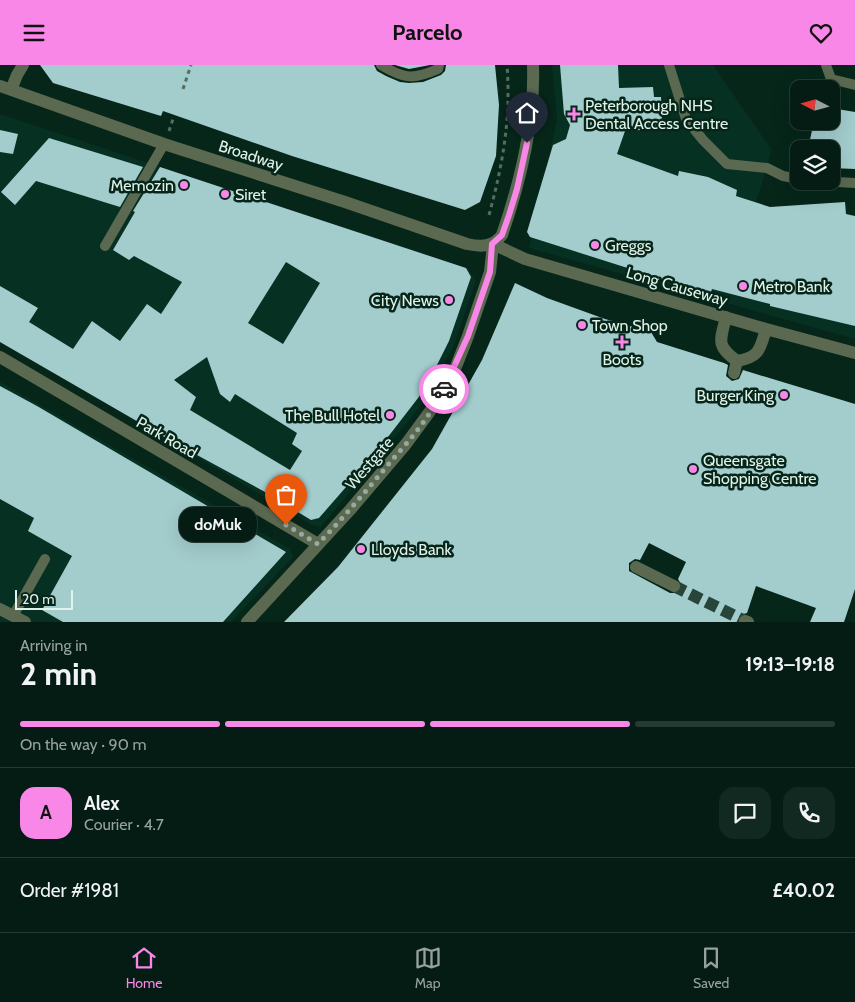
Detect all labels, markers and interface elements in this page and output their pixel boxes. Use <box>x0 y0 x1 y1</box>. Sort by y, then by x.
icon: menu <box>20 19 48 47</box>
text: Parcelo <box>392 19 463 46</box>
icon: heart <box>807 19 835 47</box>
north arrow <box>790 80 840 130</box>
map controls <box>790 80 840 190</box>
pin <box>506 92 548 143</box>
place label: Peterborough NHS Dental Access Centre <box>585 96 728 133</box>
icon: home <box>513 99 541 127</box>
marker: Peterborough NHS Dental Access Centre <box>567 107 581 121</box>
street label: Broadway <box>216 136 285 175</box>
button: layers <box>790 140 840 190</box>
place label: Memozin <box>110 176 174 195</box>
marker: Memozin <box>178 179 190 191</box>
place label: Siret <box>235 185 267 204</box>
marker: Siret <box>219 188 231 200</box>
place label: Greggs <box>605 236 652 255</box>
marker: Greggs <box>589 239 601 251</box>
street label: Long Causeway <box>624 263 730 310</box>
place label: Metro Bank <box>753 277 831 296</box>
marker: Metro Bank <box>737 280 749 292</box>
place label: City News <box>371 291 439 310</box>
marker: City News <box>443 294 455 306</box>
place label: Town Shop <box>592 316 668 335</box>
marker: Town Shop <box>576 319 588 331</box>
marker: Boots <box>616 336 628 348</box>
place label: Boots <box>602 350 642 369</box>
courier <box>419 364 469 414</box>
icon: car <box>430 375 458 403</box>
place label: Burger King <box>697 386 775 405</box>
marker: Burger King <box>778 389 790 401</box>
place label: The Bull Hotel <box>285 406 380 425</box>
marker: The Bull Hotel <box>384 409 396 421</box>
street label: Park Road <box>133 412 201 462</box>
street label: Westgate <box>341 433 397 494</box>
place label: Queensgate Shopping Centre <box>703 451 817 488</box>
marker: Queensgate Shopping Centre <box>687 463 699 475</box>
pin <box>265 474 307 525</box>
icon: bag <box>272 481 300 509</box>
callout: doMuk <box>178 507 256 543</box>
text: doMuk <box>194 515 242 534</box>
place label: Lloyds Bank <box>371 540 453 559</box>
marker: Lloyds Bank <box>355 543 367 555</box>
scale bar <box>15 587 72 610</box>
text: 20 m <box>22 590 55 608</box>
text: Arriving in <box>20 636 87 655</box>
text: 19:13–19:18 <box>745 653 835 676</box>
text: 2 min <box>20 654 97 693</box>
text: On the way · 90 m <box>20 735 146 754</box>
button: chat <box>719 787 771 839</box>
button: phone <box>783 787 835 839</box>
text: Alex <box>84 792 120 815</box>
text: A <box>40 801 52 824</box>
text: Courier · 4.7 <box>84 815 164 834</box>
text: Order #1981 <box>20 879 119 902</box>
text: £40.02 <box>773 879 835 902</box>
tab: Home <box>126 944 162 992</box>
tab: Map <box>414 944 442 992</box>
tab: Saved <box>693 944 729 992</box>

